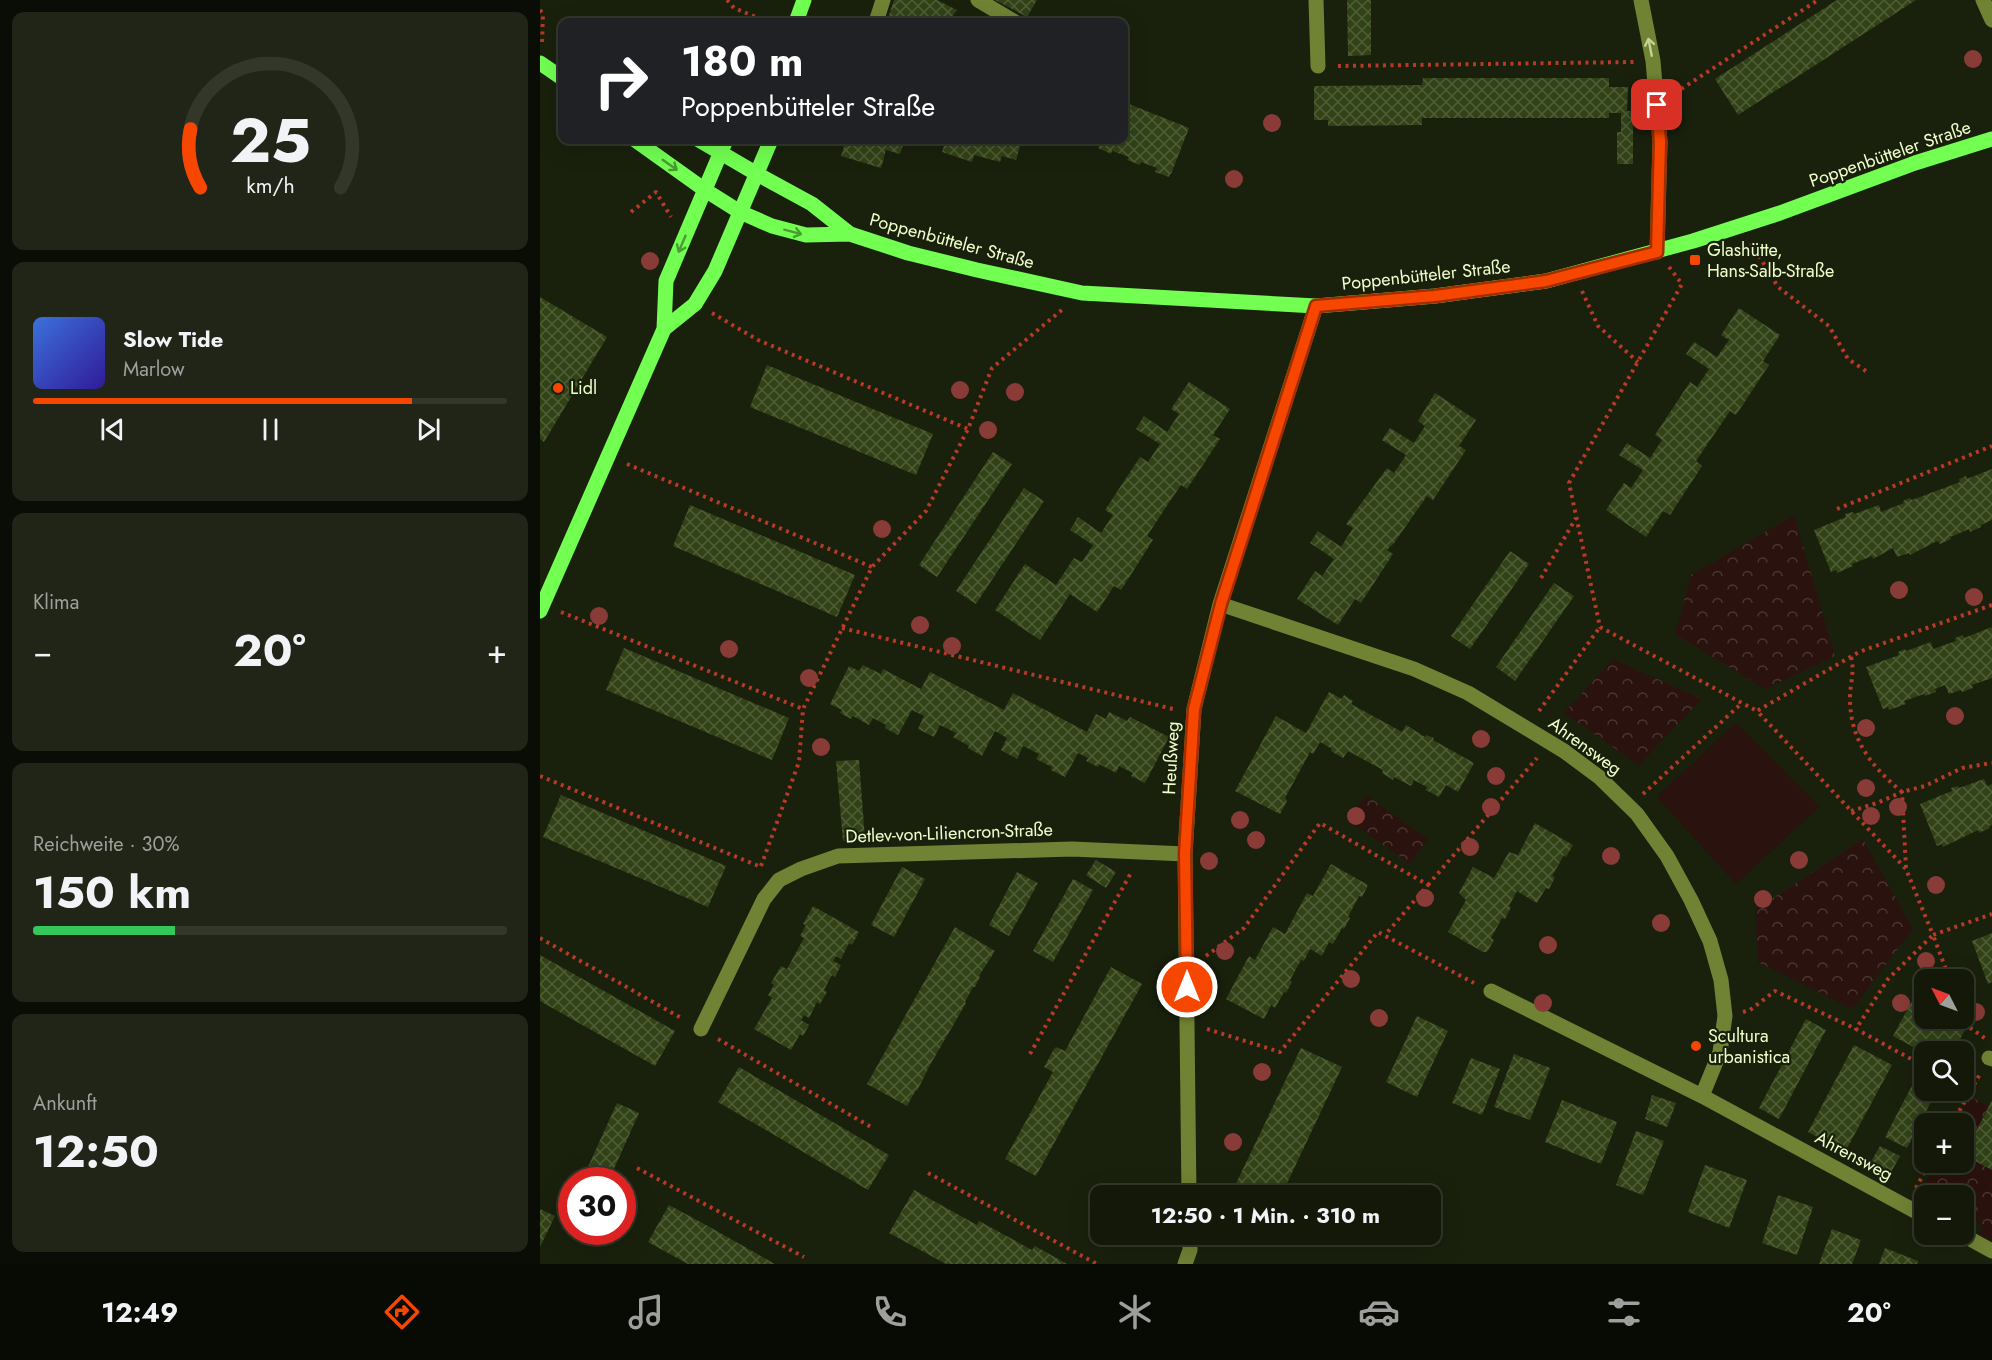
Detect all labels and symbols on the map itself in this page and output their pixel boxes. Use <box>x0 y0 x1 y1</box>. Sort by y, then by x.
one-way arrow <box>1644 38 1655 57</box>
pin <box>1631 79 1682 130</box>
street label: Poppenbütteler Straße <box>1806 114 1974 194</box>
one-way arrow <box>661 159 677 171</box>
street label: Poppenbütteler Straße <box>867 207 1037 275</box>
one-way arrow <box>783 227 802 238</box>
one-way arrow <box>676 234 687 253</box>
place label: Glashütte, Hans-Salb-Straße <box>1707 237 1834 284</box>
street label: Poppenbütteler Straße <box>1340 253 1512 297</box>
marker: Glashütte, Hans-Salb-Straße <box>1688 253 1702 267</box>
place label: Lidl <box>570 375 597 401</box>
marker: Lidl <box>551 381 565 395</box>
street label: Ahrensweg <box>1543 711 1627 781</box>
street label: Heußweg <box>1156 721 1186 795</box>
street label: Detlev-von-Liliencron-Straße <box>845 816 1053 850</box>
position arrow <box>1155 955 1219 1019</box>
north arrow <box>1914 969 1974 1029</box>
place label: Scultura urbanistica <box>1708 1023 1790 1070</box>
marker: Scultura urbanistica <box>1689 1039 1703 1053</box>
street label: Ahrensweg <box>1811 1125 1897 1187</box>
speed limit sign: 30 <box>558 1167 636 1245</box>

